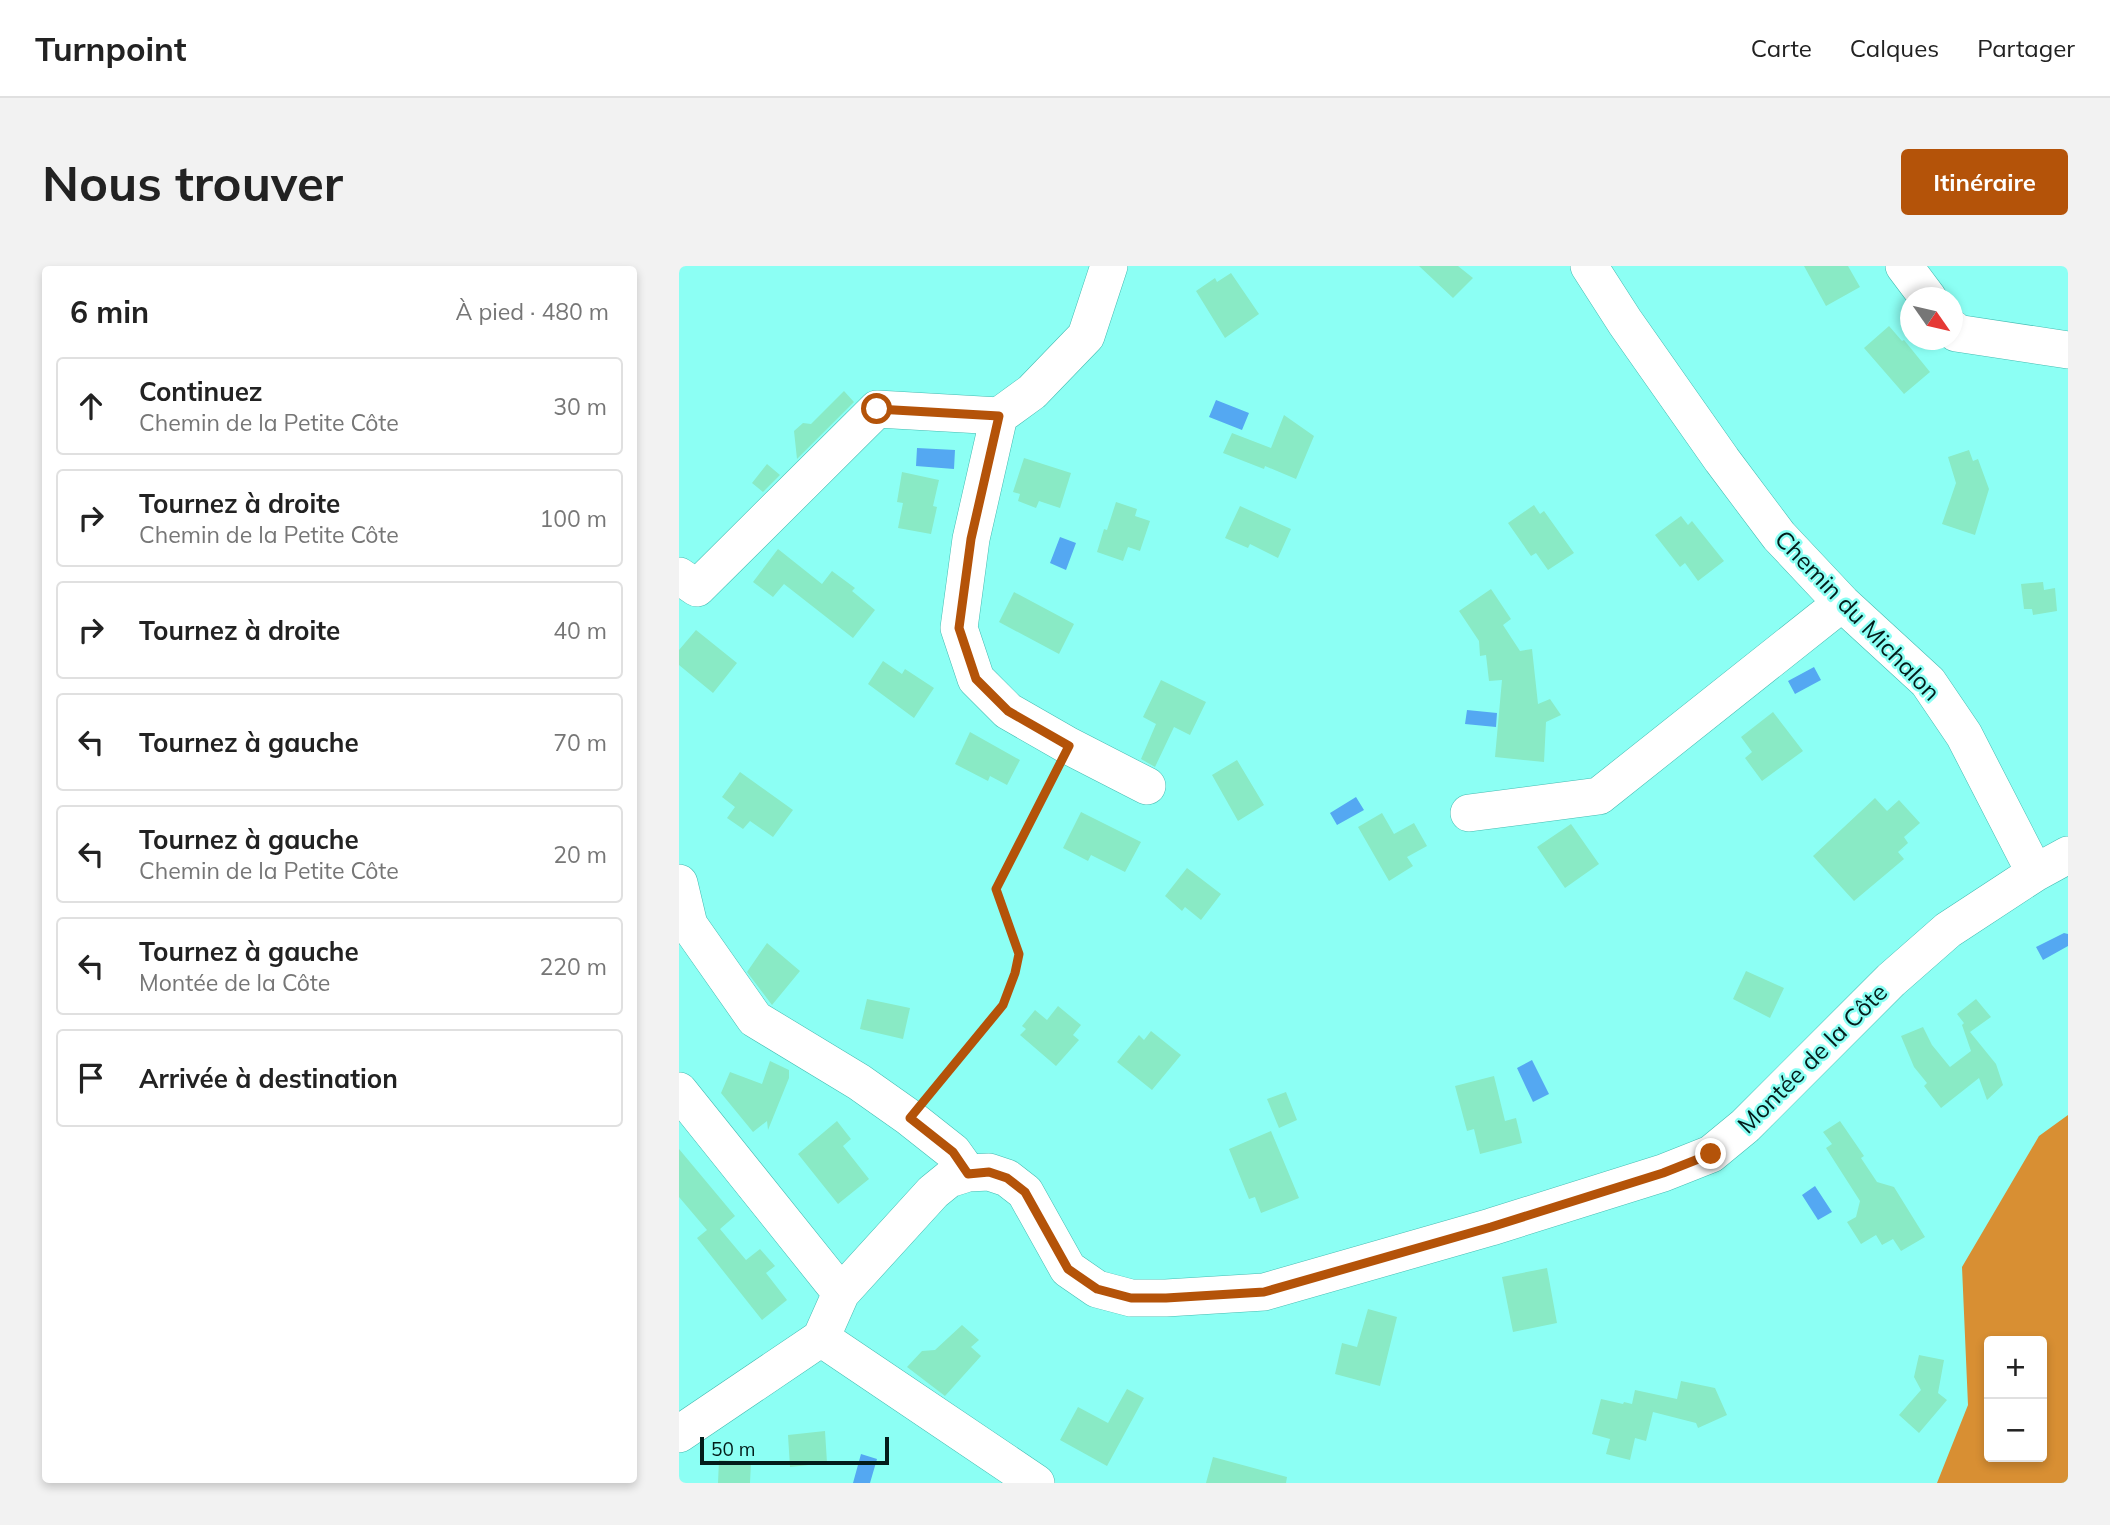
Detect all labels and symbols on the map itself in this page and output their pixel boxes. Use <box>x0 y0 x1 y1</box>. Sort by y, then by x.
north arrow <box>1900 287 1963 350</box>
route start <box>861 393 892 424</box>
street label: Chemin du Michalon <box>1769 524 1947 706</box>
street label: Montée de la Côte <box>1731 977 1893 1139</box>
route end <box>1695 1138 1726 1169</box>
scale bar <box>700 1434 889 1466</box>

